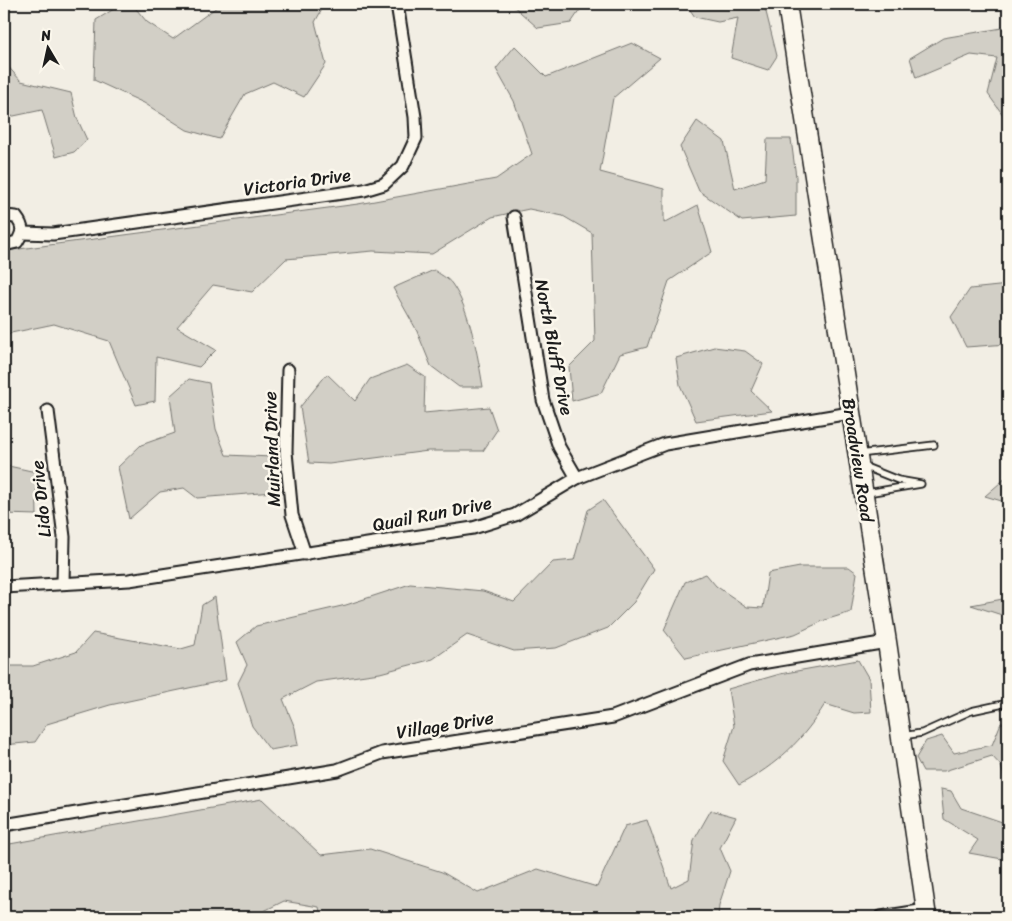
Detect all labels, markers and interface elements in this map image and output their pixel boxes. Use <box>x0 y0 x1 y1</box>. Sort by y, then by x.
north arrow <box>22 22 72 72</box>
text: N <box>38 23 53 49</box>
street label: Victoria Drive <box>241 159 353 205</box>
street label: North Bluff Drive <box>525 276 583 418</box>
street label: Muirland Drive <box>254 391 290 507</box>
street label: Broadview Road <box>832 396 884 526</box>
street label: Lido Drive <box>21 459 61 539</box>
street label: Quail Run Drive <box>370 487 494 541</box>
street label: Village Drive <box>394 702 496 748</box>

